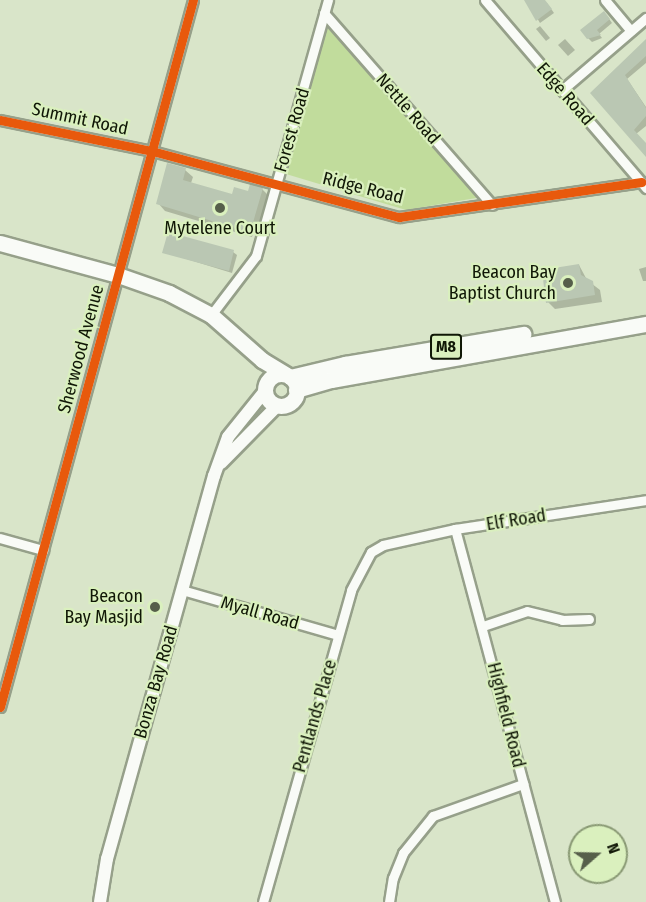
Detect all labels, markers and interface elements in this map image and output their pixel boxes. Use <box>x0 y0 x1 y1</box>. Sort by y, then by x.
street label: Edge Road <box>532 58 598 130</box>
street label: Nettle Road <box>371 69 445 149</box>
street label: Forest Road <box>270 85 314 175</box>
street label: Summit Road <box>30 98 130 140</box>
street label: Ridge Road <box>320 168 406 208</box>
marker: Mytelene Court <box>213 201 227 215</box>
place label: Mytelene Court <box>164 217 276 239</box>
place label: Beacon Bay Baptist Church <box>449 262 556 304</box>
marker: Beacon Bay Baptist Church <box>561 276 575 290</box>
street label: Sherwood Avenue <box>53 282 109 416</box>
road number: M8 <box>430 334 462 360</box>
street label: Elf Road <box>485 505 547 535</box>
place label: Beacon Bay Masjid <box>64 586 143 628</box>
street label: Myall Road <box>218 592 302 634</box>
marker: Beacon Bay Masjid <box>148 600 162 614</box>
street label: Bonza Bay Road <box>130 623 182 741</box>
street label: Pentlands Place <box>289 657 341 775</box>
street label: Highfield Road <box>483 660 529 770</box>
north arrow <box>568 824 628 884</box>
text: N <box>603 841 624 856</box>

